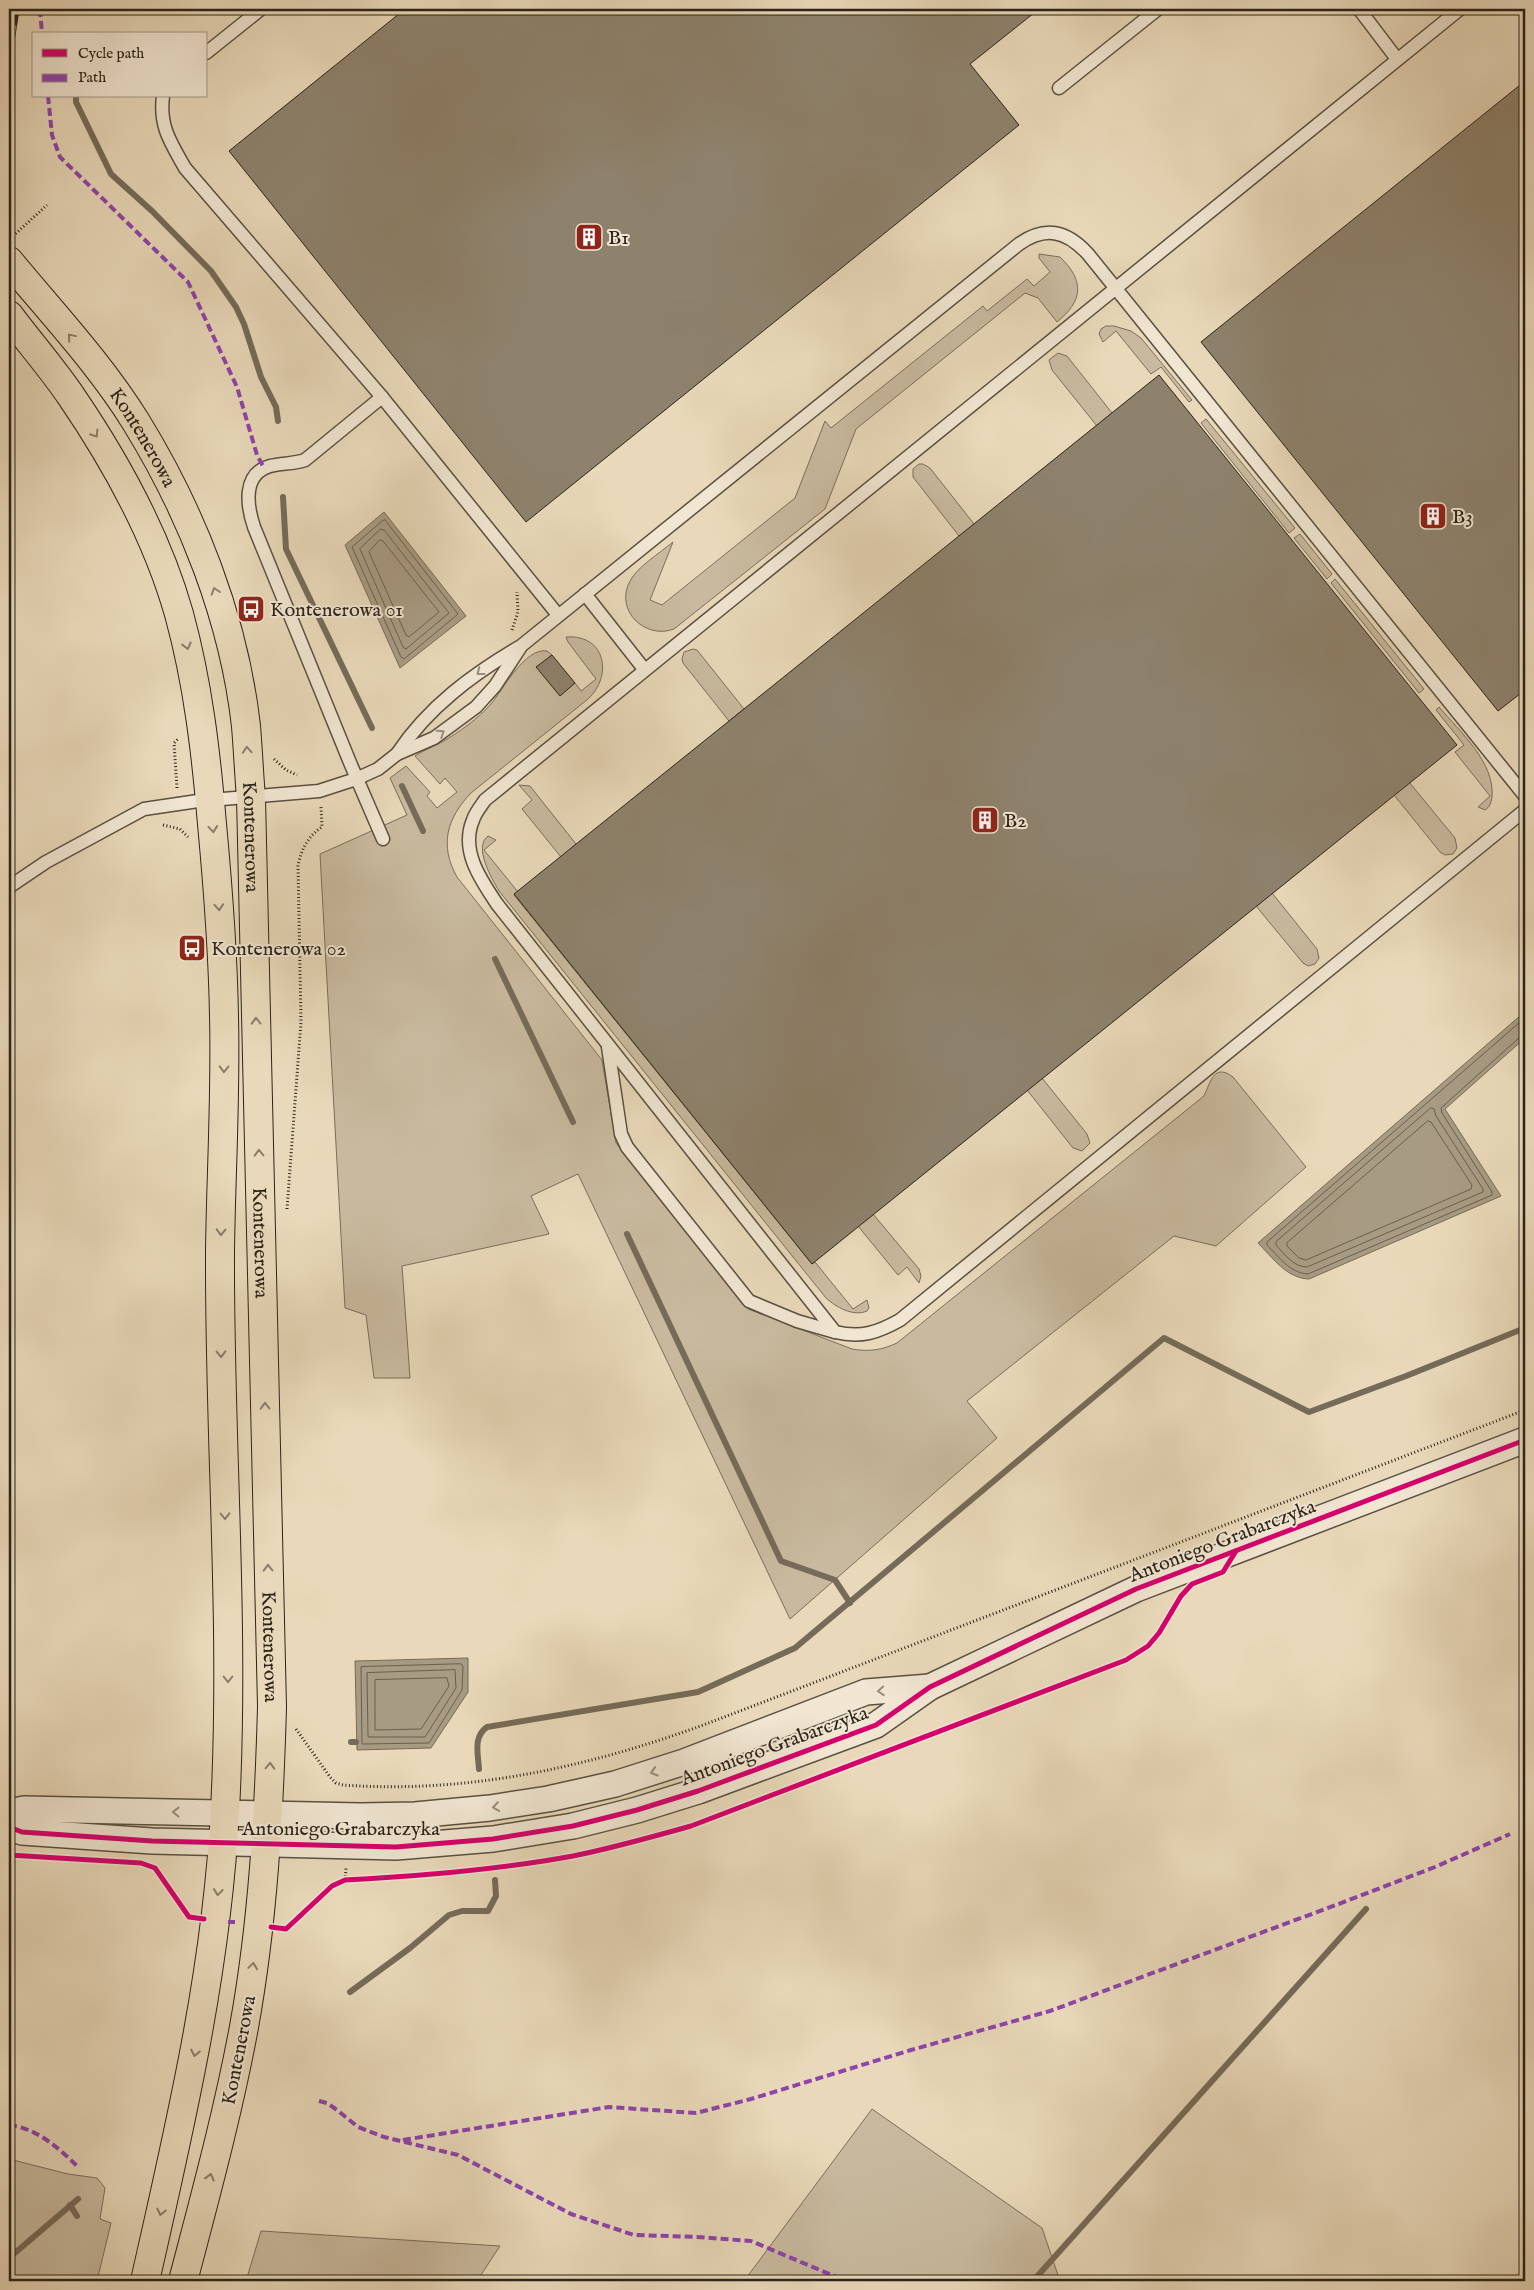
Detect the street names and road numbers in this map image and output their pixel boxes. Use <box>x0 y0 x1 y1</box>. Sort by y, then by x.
street label: Kontenerowa <box>103 383 181 492</box>
street label: Kontenerowa <box>236 780 264 893</box>
street label: Kontenerowa <box>246 1187 274 1299</box>
street label: Antoniego Grabarczyka <box>1125 1494 1320 1589</box>
street label: Kontenerowa <box>255 1591 283 1703</box>
street label: Antoniego Grabarczyka <box>676 1701 872 1792</box>
street label: Antoniego Grabarczyka <box>241 1817 440 1842</box>
street label: Kontenerowa <box>217 1993 262 2107</box>

